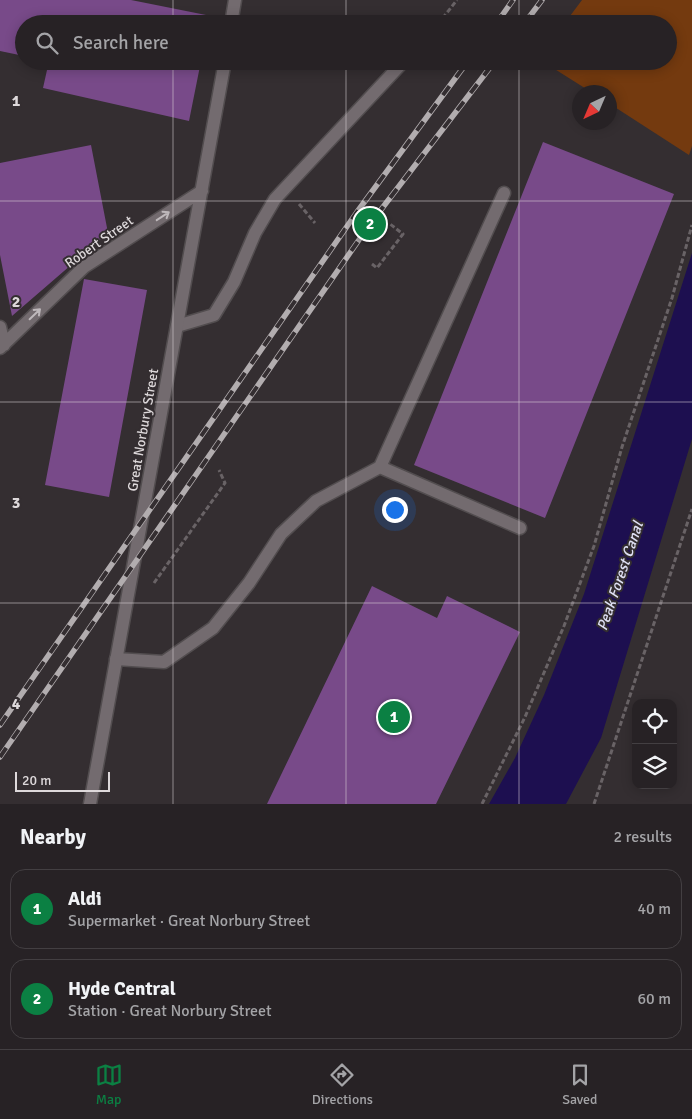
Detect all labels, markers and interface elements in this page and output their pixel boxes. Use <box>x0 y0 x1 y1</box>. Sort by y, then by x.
search box <box>15 15 677 70</box>
icon: search <box>33 29 61 57</box>
text: Search here <box>73 31 169 55</box>
north arrow <box>572 85 617 130</box>
text: 1 <box>12 91 21 111</box>
pin: 2 <box>354 205 386 243</box>
one-way arrow <box>156 210 170 220</box>
street label: Robert Street <box>61 212 137 272</box>
text: 2 <box>12 292 20 312</box>
one-way arrow <box>29 308 41 320</box>
street label: Great Norbury Street <box>124 367 162 493</box>
text: 3 <box>12 493 20 513</box>
your location <box>382 497 408 523</box>
water label: Peak Forest Canal <box>593 518 648 633</box>
text: 4 <box>12 694 21 714</box>
pin: 1 <box>378 698 410 736</box>
map controls <box>632 699 677 789</box>
button: locate <box>632 699 677 744</box>
button: layers <box>632 744 677 789</box>
scale bar <box>15 769 110 792</box>
text: 20 m <box>22 772 51 789</box>
text: Nearby <box>20 824 86 850</box>
text: 2 results <box>613 827 672 847</box>
text: Aldi <box>68 887 102 911</box>
text: 1 <box>33 899 41 919</box>
text: 40 m <box>637 899 671 919</box>
text: Supermarket · Great Norbury Street <box>68 911 310 931</box>
text: Hyde Central <box>68 977 176 1001</box>
text: 2 <box>33 989 41 1009</box>
text: 60 m <box>637 989 671 1009</box>
text: Station · Great Norbury Street <box>68 1001 272 1021</box>
tab: Map <box>95 1061 123 1108</box>
tab: Directions <box>312 1061 373 1108</box>
tab: Saved <box>562 1061 597 1108</box>

